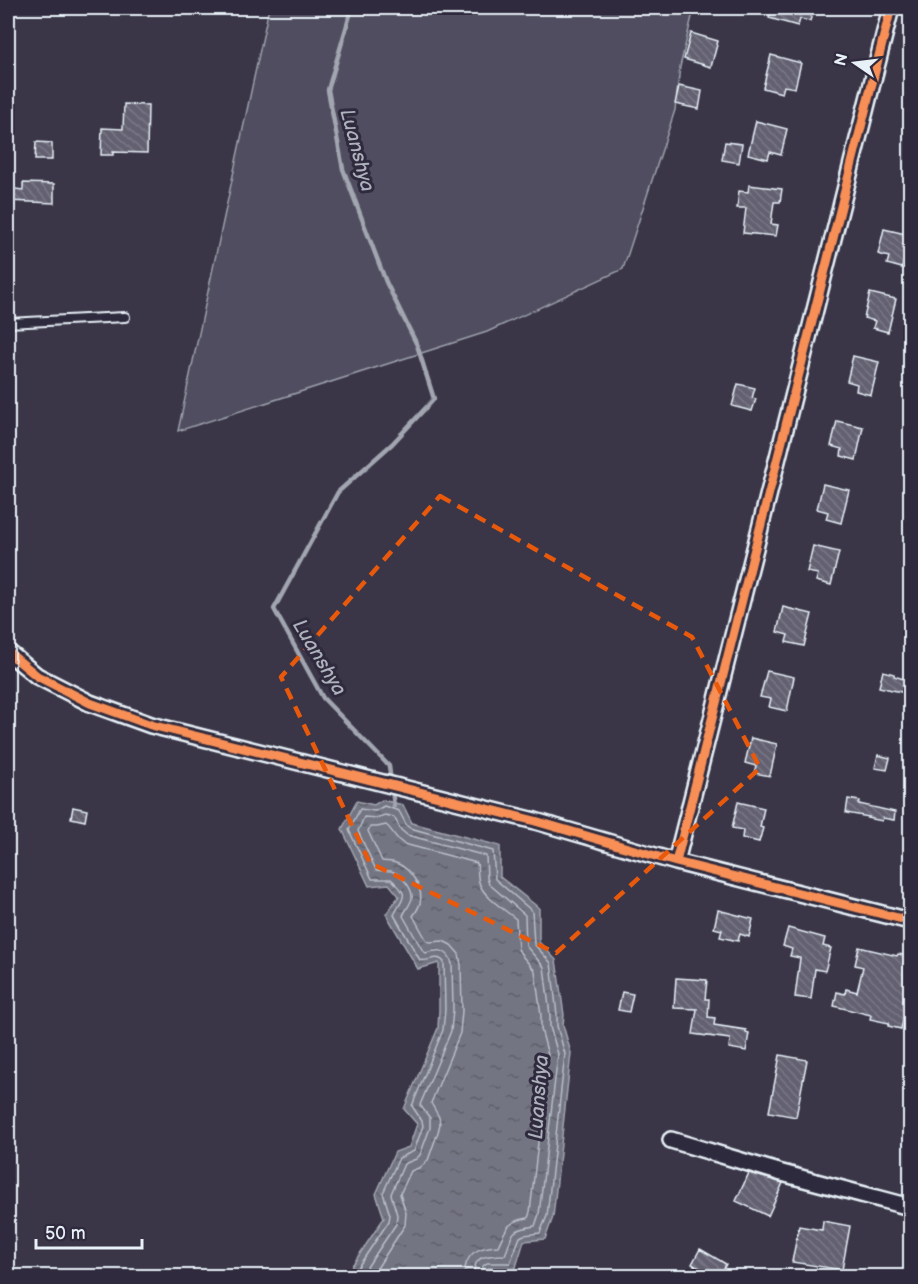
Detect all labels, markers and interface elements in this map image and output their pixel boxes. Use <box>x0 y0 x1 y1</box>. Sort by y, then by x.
north arrow <box>825 33 885 93</box>
text: N <box>831 52 853 68</box>
water label: Luanshya <box>334 106 380 194</box>
water label: Luanshya <box>287 615 351 700</box>
water label: Luanshya <box>524 1054 554 1140</box>
scale bar <box>36 1212 142 1250</box>
text: 50 m <box>45 1223 86 1244</box>

